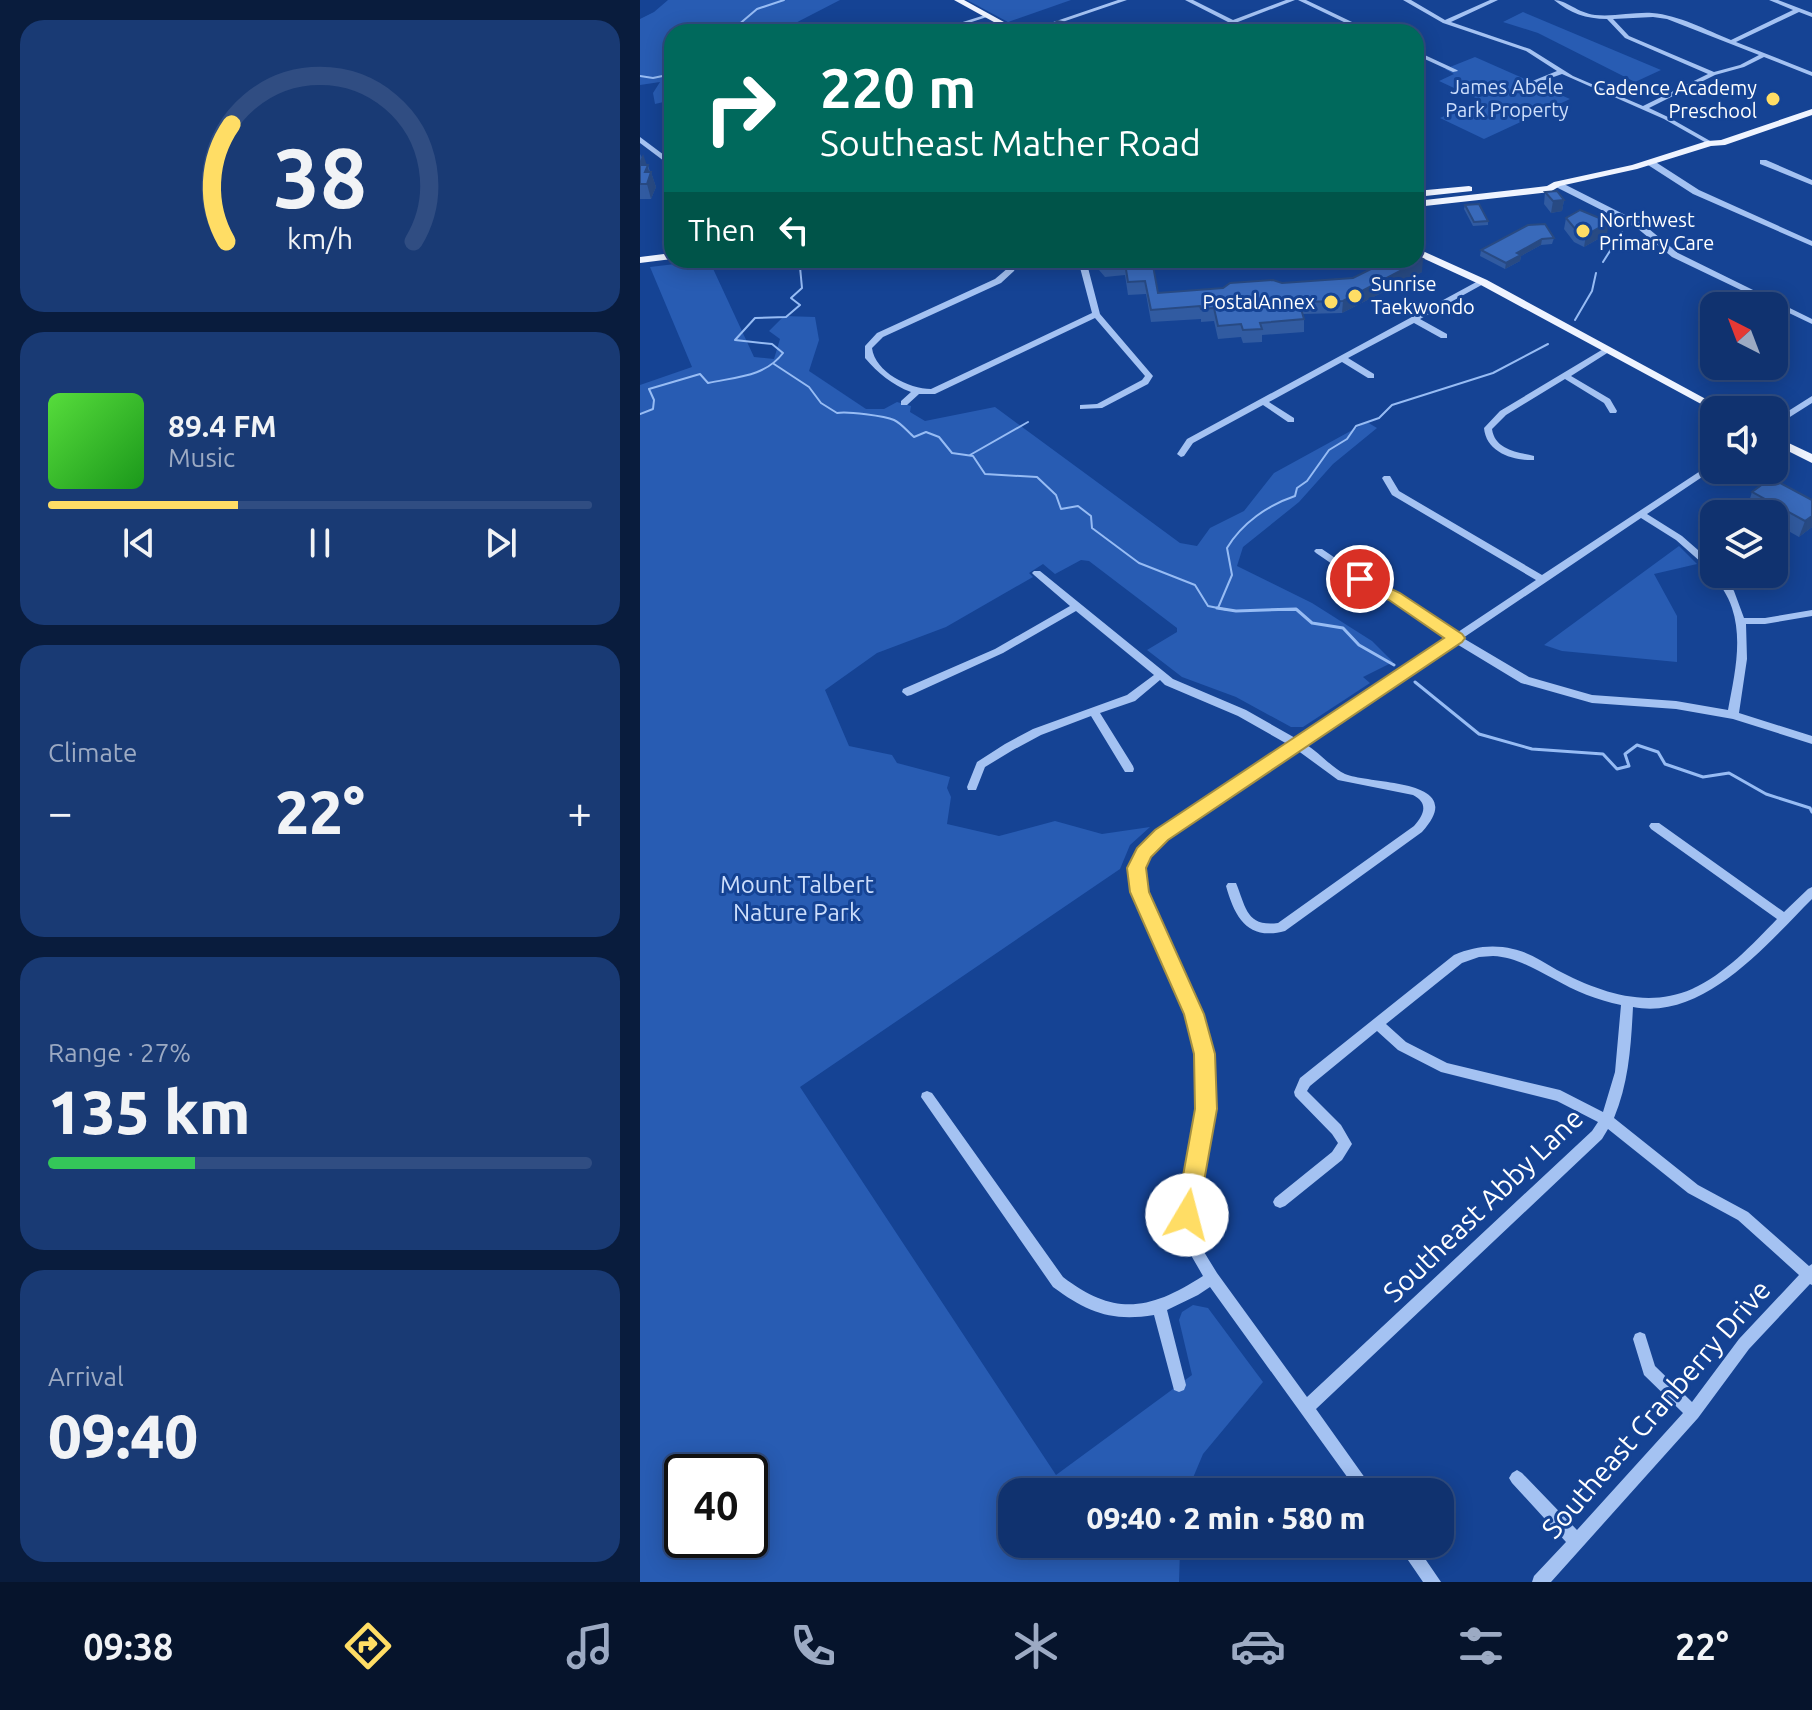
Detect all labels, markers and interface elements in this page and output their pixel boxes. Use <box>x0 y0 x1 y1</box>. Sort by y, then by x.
icon: right <box>688 56 792 160</box>
text: 220 m <box>820 56 976 119</box>
park label: James Abele Park Property <box>1445 75 1569 121</box>
place label: Cadence Academy Preschool <box>1593 76 1757 122</box>
marker: Cadence Academy Preschool <box>1764 90 1782 108</box>
text: Southeast Mather Road <box>820 122 1201 163</box>
text: 38 <box>273 130 367 224</box>
icon: left <box>772 208 816 252</box>
place label: Northwest Primary Care <box>1599 208 1714 254</box>
text: Then <box>688 213 756 247</box>
text: km/h <box>287 222 353 254</box>
marker: Northwest Primary Care <box>1574 222 1592 240</box>
place label: Sunrise Taekwondo <box>1371 272 1475 318</box>
marker: Sunrise Taekwondo <box>1346 287 1364 305</box>
place label: PostalAnnex <box>1203 290 1315 313</box>
north arrow <box>1700 292 1788 380</box>
map controls <box>1700 292 1788 588</box>
marker: PostalAnnex <box>1322 293 1340 311</box>
button: sound <box>1700 396 1788 484</box>
text: 89.4 FM <box>168 409 277 443</box>
text: Music <box>168 443 235 472</box>
button: layers <box>1700 500 1788 588</box>
icon: previous <box>117 521 161 565</box>
icon: pause <box>298 521 342 565</box>
icon: next <box>479 521 523 565</box>
pin <box>1326 545 1394 613</box>
icon: arrive <box>1338 557 1382 601</box>
text: Climate <box>48 738 137 767</box>
text: 22° <box>275 778 365 845</box>
text: − <box>48 787 73 836</box>
text: + <box>567 787 592 836</box>
park label: Mount Talbert Nature Park <box>720 871 875 926</box>
text: Range · 27% <box>48 1038 191 1067</box>
text: 135 km <box>48 1078 250 1145</box>
street label: Southeast Abby Lane <box>1377 1102 1589 1308</box>
position arrow <box>1145 1173 1229 1257</box>
street label: Southeast Cranberry Drive <box>1535 1273 1776 1544</box>
text: Arrival <box>48 1362 124 1391</box>
text: 09:40 <box>48 1402 198 1469</box>
speed limit sign: 40 <box>664 1454 768 1558</box>
text: 09:40 · 2 min · 580 m <box>1087 1501 1365 1535</box>
icon: directions <box>340 1618 396 1674</box>
icon: music <box>562 1618 618 1674</box>
icon: phone <box>785 1618 841 1674</box>
icon: climate <box>1008 1618 1064 1674</box>
icon: car <box>1230 1618 1286 1674</box>
icon: filters <box>1453 1618 1509 1674</box>
text: 09:38 <box>83 1626 173 1667</box>
text: 22° <box>1675 1626 1729 1667</box>

